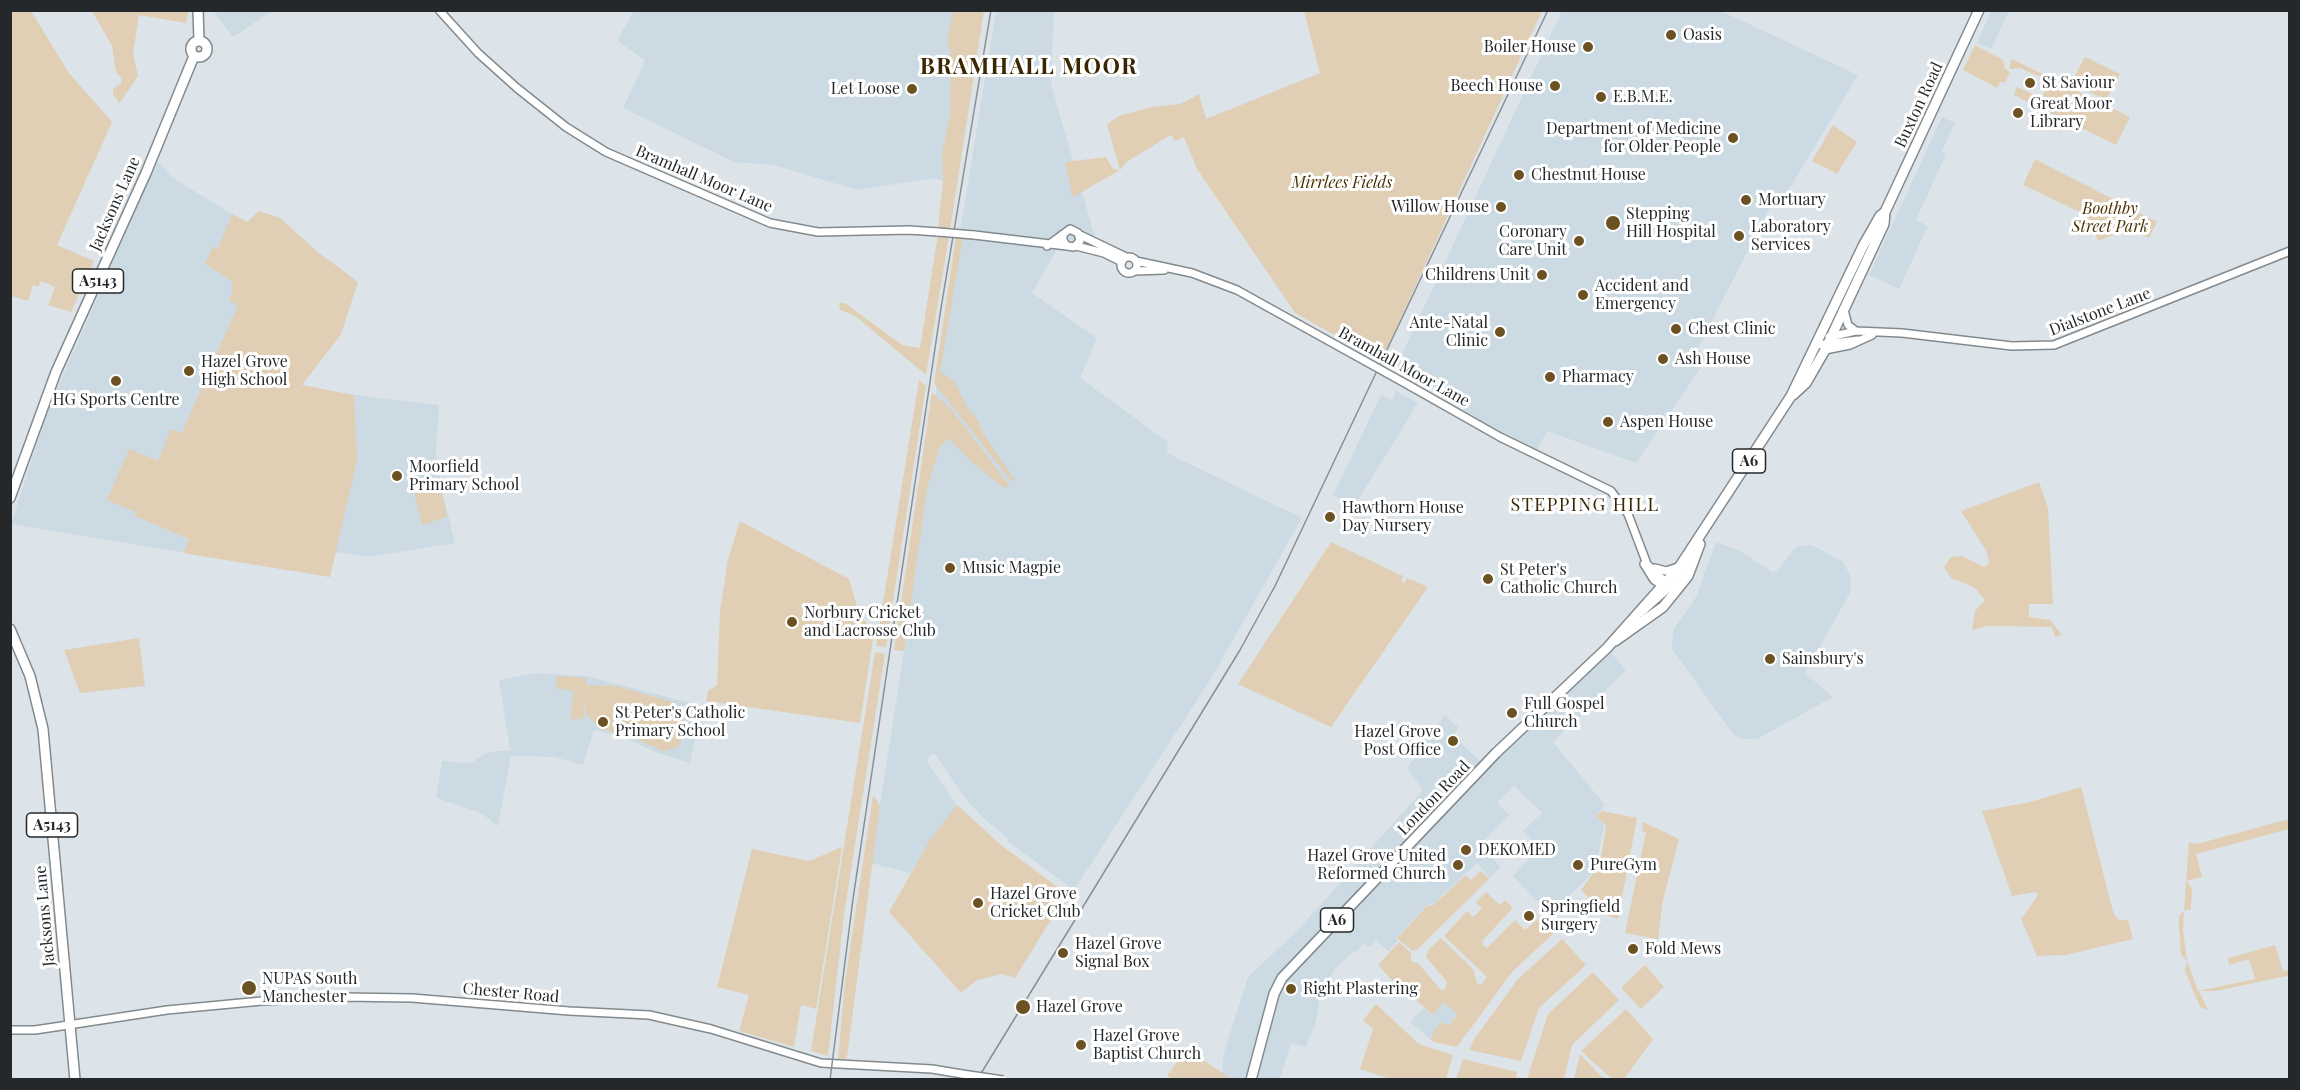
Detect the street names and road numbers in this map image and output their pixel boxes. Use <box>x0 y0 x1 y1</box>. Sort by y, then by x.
street label: Buxton Road <box>1891 59 1947 151</box>
street label: Bramhall Moor Lane <box>633 141 775 217</box>
street label: Jacksons Lane <box>86 154 144 254</box>
road number: A5143 <box>72 269 124 293</box>
street label: Dialstone Lane <box>2047 284 2153 340</box>
street label: Bramhall Moor Lane <box>1335 323 1473 411</box>
road number: A6 <box>1732 449 1766 473</box>
street label: London Road <box>1394 757 1474 839</box>
road number: A5143 <box>26 813 78 837</box>
street label: Jacksons Lane <box>31 865 59 967</box>
road number: A6 <box>1320 908 1354 932</box>
street label: Chester Road <box>462 979 560 1007</box>

